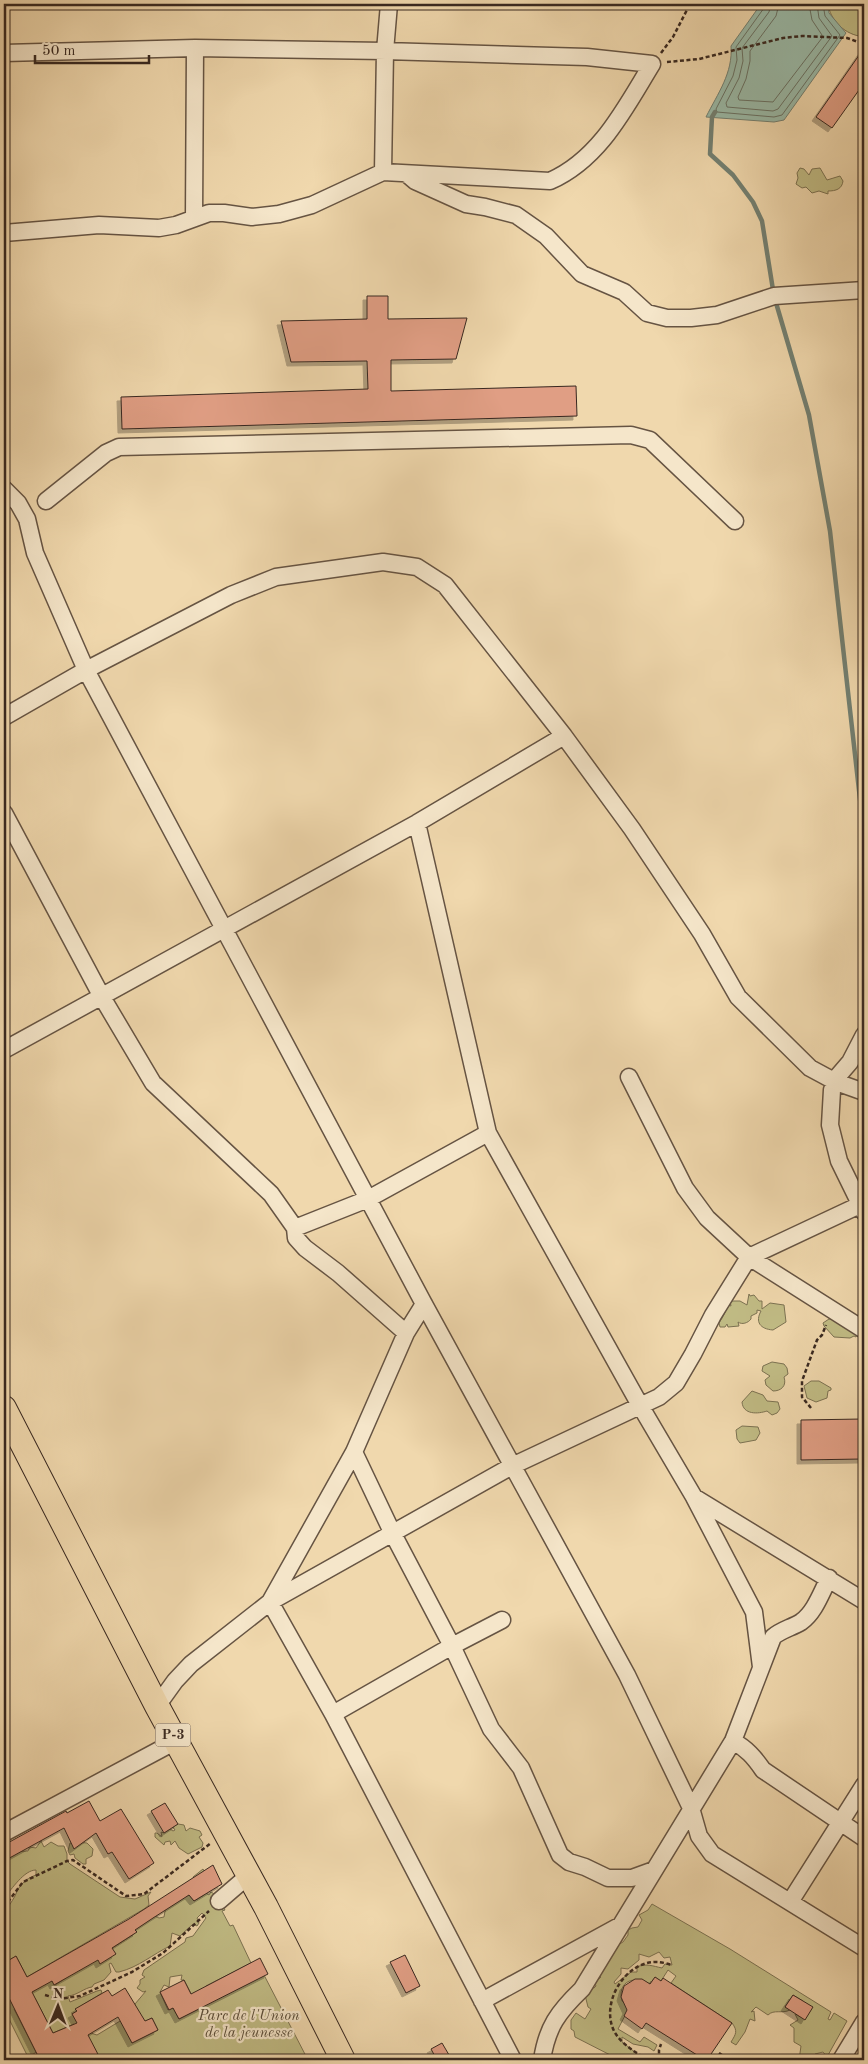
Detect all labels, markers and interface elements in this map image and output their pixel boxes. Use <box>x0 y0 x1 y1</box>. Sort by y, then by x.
scale bar <box>35 32 149 64</box>
text: 50 m <box>42 44 76 59</box>
road number: P-3 <box>156 1724 190 1746</box>
north arrow <box>32 1982 82 2032</box>
text: N <box>53 1987 64 2001</box>
park label: Parc de l'Union de la jeunesse <box>197 2009 300 2041</box>

